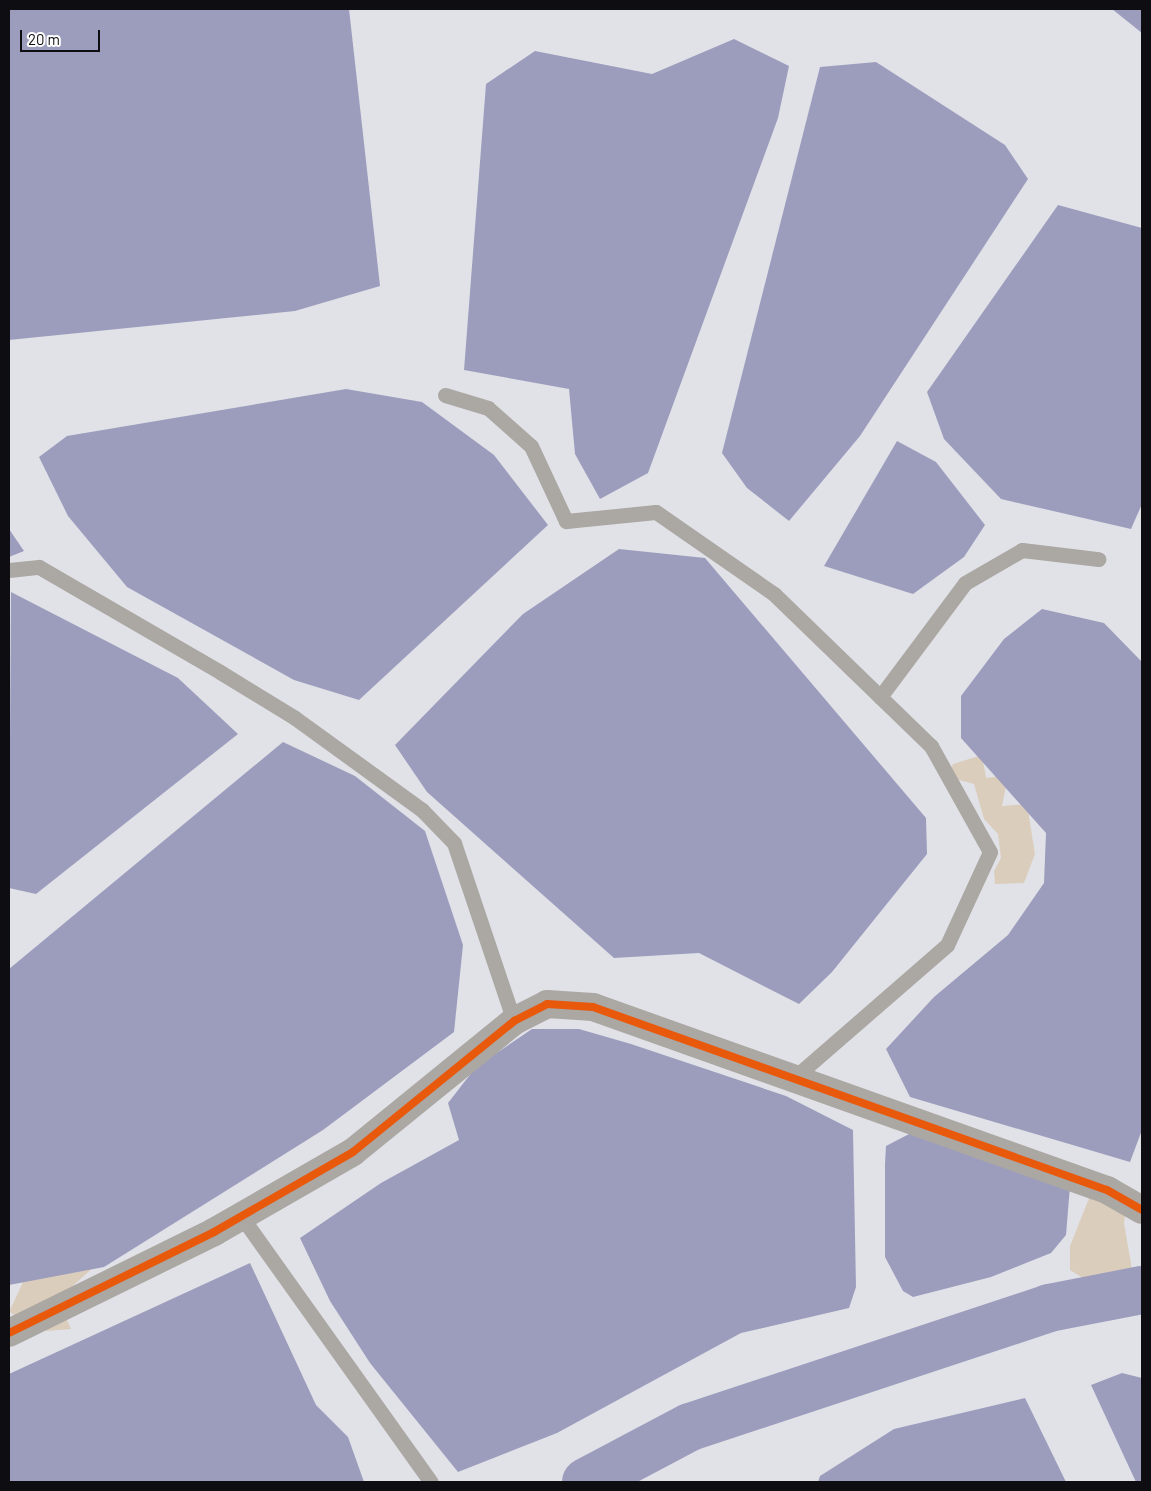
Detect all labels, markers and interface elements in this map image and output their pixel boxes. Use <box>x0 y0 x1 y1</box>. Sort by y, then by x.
scale bar <box>22 20 102 52</box>
text: 20 m <box>28 30 60 48</box>

